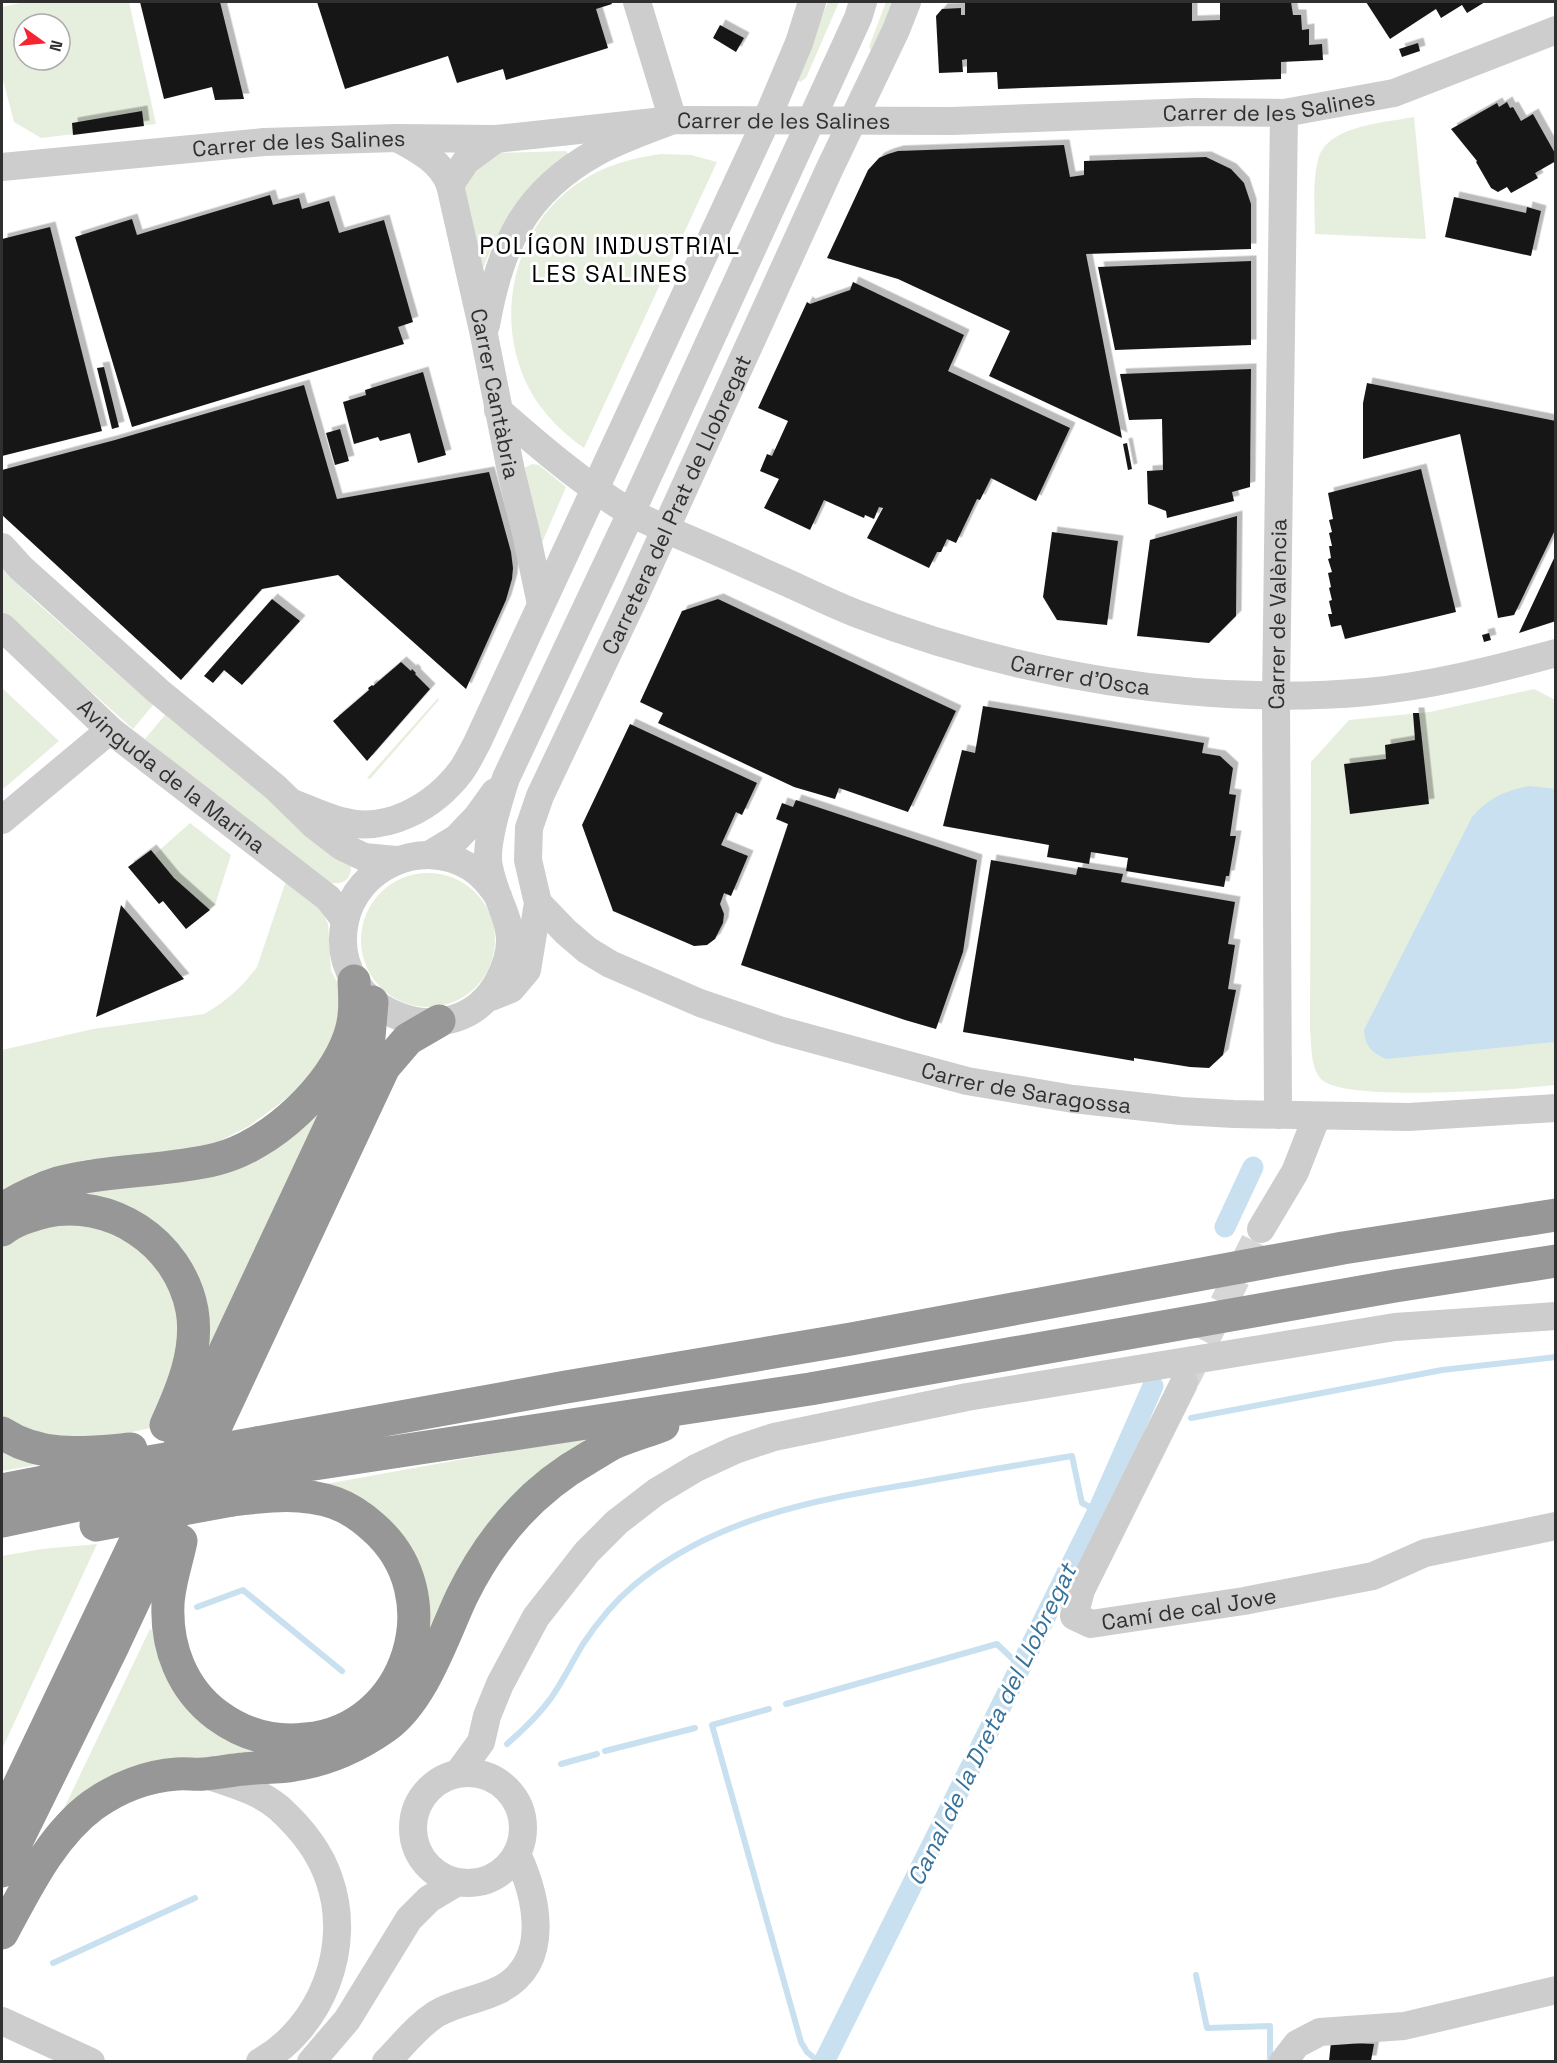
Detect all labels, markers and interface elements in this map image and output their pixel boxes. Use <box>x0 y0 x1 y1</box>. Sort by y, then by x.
north arrow <box>12 12 72 72</box>
text: N <box>44 38 68 54</box>
street label: Carrer de les Salines <box>1162 83 1377 127</box>
street label: Carrer de les Salines <box>677 106 891 135</box>
street label: Carrer de les Salines <box>191 124 406 163</box>
district label: POLÍGON INDUSTRIAL LES SALINES <box>479 230 741 289</box>
street label: Carrer Cantàbria <box>464 306 526 482</box>
street label: Carretera del Prat de Llobregat <box>595 350 757 659</box>
street label: Carrer de València <box>1262 518 1292 710</box>
street label: Carrer d'Osca <box>1008 648 1152 701</box>
street label: Avinguda de la Marina <box>72 693 272 859</box>
street label: Carrer de Saragossa <box>918 1055 1133 1119</box>
water label: Canal de la Dreta del Llobregat <box>900 1557 1084 1891</box>
street label: Camí de cal Jove <box>1100 1581 1279 1636</box>

